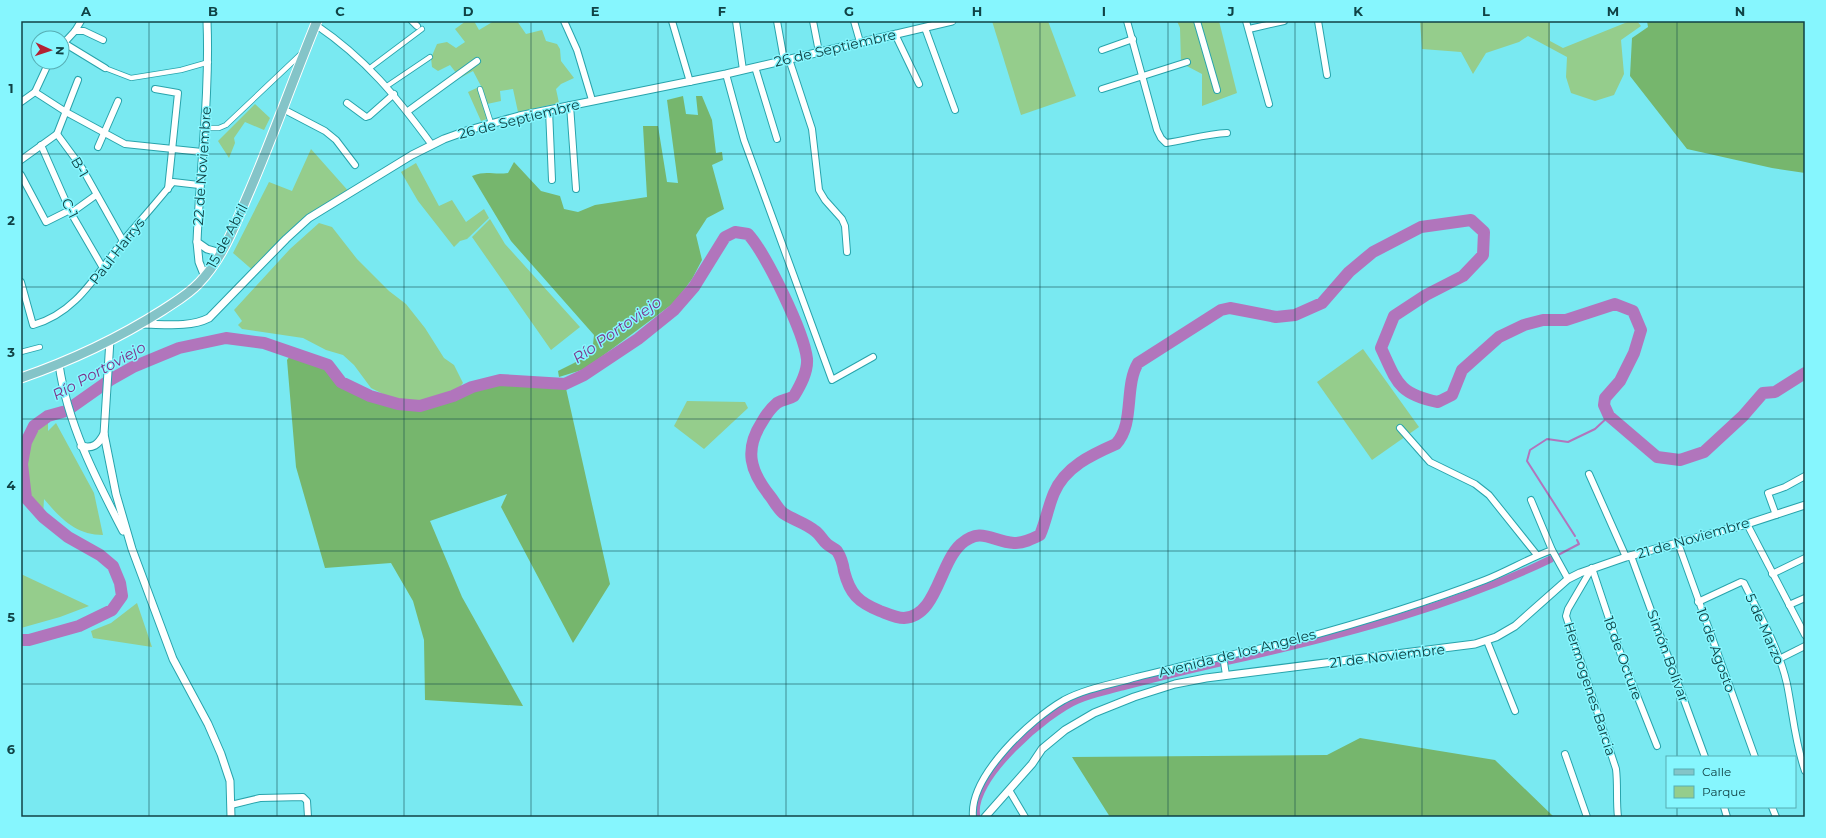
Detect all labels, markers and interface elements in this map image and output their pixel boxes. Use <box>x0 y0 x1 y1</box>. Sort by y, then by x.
text: A <box>80 3 92 19</box>
text: B <box>208 3 218 19</box>
text: C <box>335 3 345 19</box>
text: D <box>463 3 474 19</box>
text: E <box>591 3 600 19</box>
text: F <box>718 3 726 19</box>
text: G <box>844 3 854 19</box>
text: H <box>972 3 982 19</box>
text: I <box>1102 3 1106 19</box>
text: J <box>1226 3 1235 19</box>
text: K <box>1353 3 1363 19</box>
text: L <box>1482 3 1490 19</box>
text: M <box>1607 3 1619 19</box>
text: N <box>1735 3 1745 19</box>
street label: 26 de Septiembre <box>772 25 898 71</box>
north arrow <box>30 30 70 70</box>
text: N <box>53 46 67 55</box>
text: 1 <box>8 80 14 96</box>
street label: 26 de Septiembre <box>456 95 582 143</box>
street label: 22 de Noviembre <box>189 106 215 226</box>
street label: B-1 <box>67 154 93 180</box>
street label: C-1 <box>58 195 82 221</box>
street label: 15 de Abril <box>202 200 252 272</box>
text: 2 <box>7 212 15 228</box>
street label: Paul Harrys <box>85 214 149 288</box>
water label: Río Portoviejo <box>569 292 665 367</box>
water label: Río Portoviejo <box>49 337 149 404</box>
text: 3 <box>6 344 15 360</box>
text: 4 <box>7 477 16 493</box>
street label: 21 de Noviembre <box>1635 513 1751 563</box>
street label: 5 de Marzo <box>1741 591 1789 668</box>
street label: 10 de Agosto <box>1692 605 1740 695</box>
street label: Simón Bolívar <box>1643 607 1693 705</box>
text: 5 <box>7 609 15 625</box>
street label: 18 de Octure <box>1599 614 1647 702</box>
street label: Hermogenes Barcia <box>1560 620 1620 758</box>
street label: Avenida de los Angeles <box>1157 625 1318 681</box>
street label: 21 de Noviembre <box>1328 640 1446 672</box>
text: 6 <box>7 741 16 757</box>
legend <box>1666 756 1796 808</box>
text: Calle <box>1702 764 1731 779</box>
text: Parque <box>1702 784 1746 799</box>

